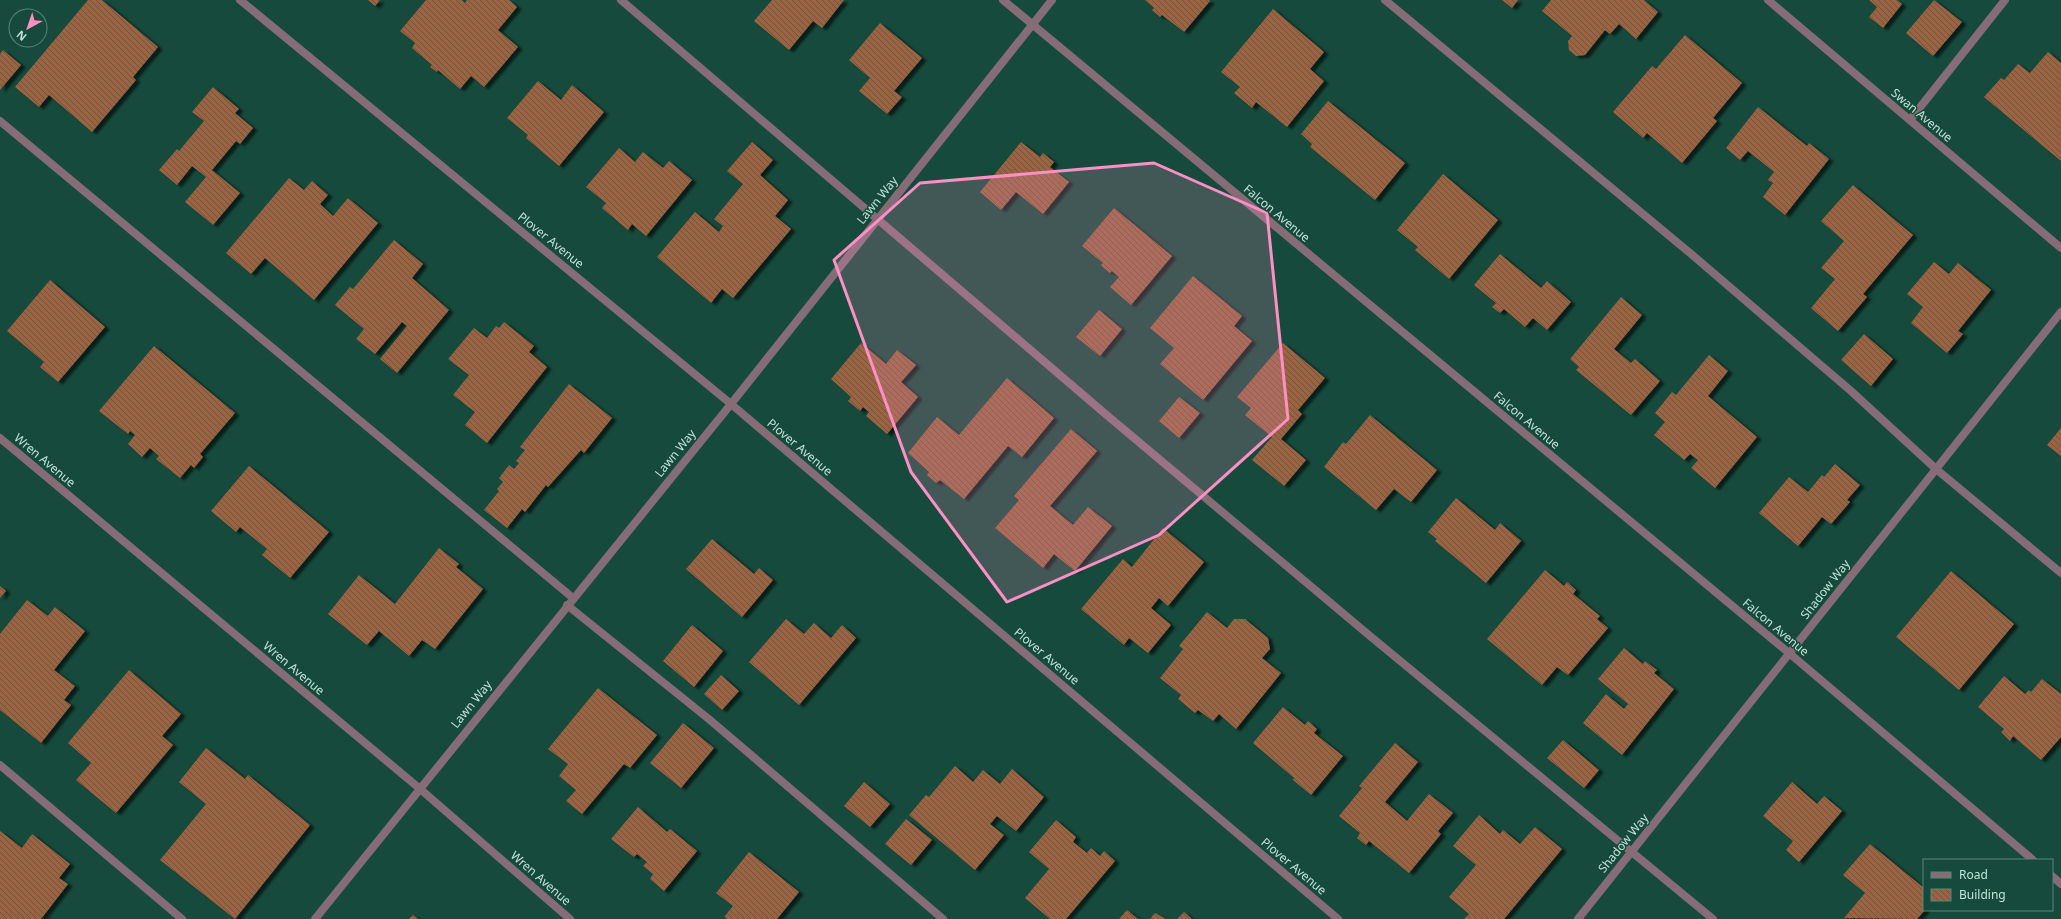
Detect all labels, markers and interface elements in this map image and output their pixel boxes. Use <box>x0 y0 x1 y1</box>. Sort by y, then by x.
north arrow <box>8 8 48 48</box>
text: N <box>13 27 30 45</box>
street label: Swan Avenue <box>1888 84 1957 146</box>
street label: Lawn Way <box>853 172 902 227</box>
street label: Falcon Avenue <box>1240 180 1314 246</box>
street label: Plover Avenue <box>514 208 588 272</box>
street label: Falcon Avenue <box>1490 387 1564 453</box>
street label: Plover Avenue <box>764 415 836 480</box>
street label: Lawn Way <box>651 425 700 480</box>
street label: Wren Avenue <box>11 429 79 491</box>
street label: Shadow Way <box>1796 555 1854 622</box>
street label: Falcon Avenue <box>1739 594 1813 660</box>
street label: Plover Avenue <box>1011 624 1083 689</box>
street label: Wren Avenue <box>260 637 328 699</box>
street label: Lawn Way <box>447 676 496 731</box>
street label: Shadow Way <box>1594 809 1653 876</box>
street label: Plover Avenue <box>1258 834 1330 899</box>
street label: Wren Avenue <box>507 847 575 909</box>
legend <box>1923 859 2053 911</box>
text: Road <box>1959 866 1988 883</box>
text: Building <box>1959 886 2006 903</box>

